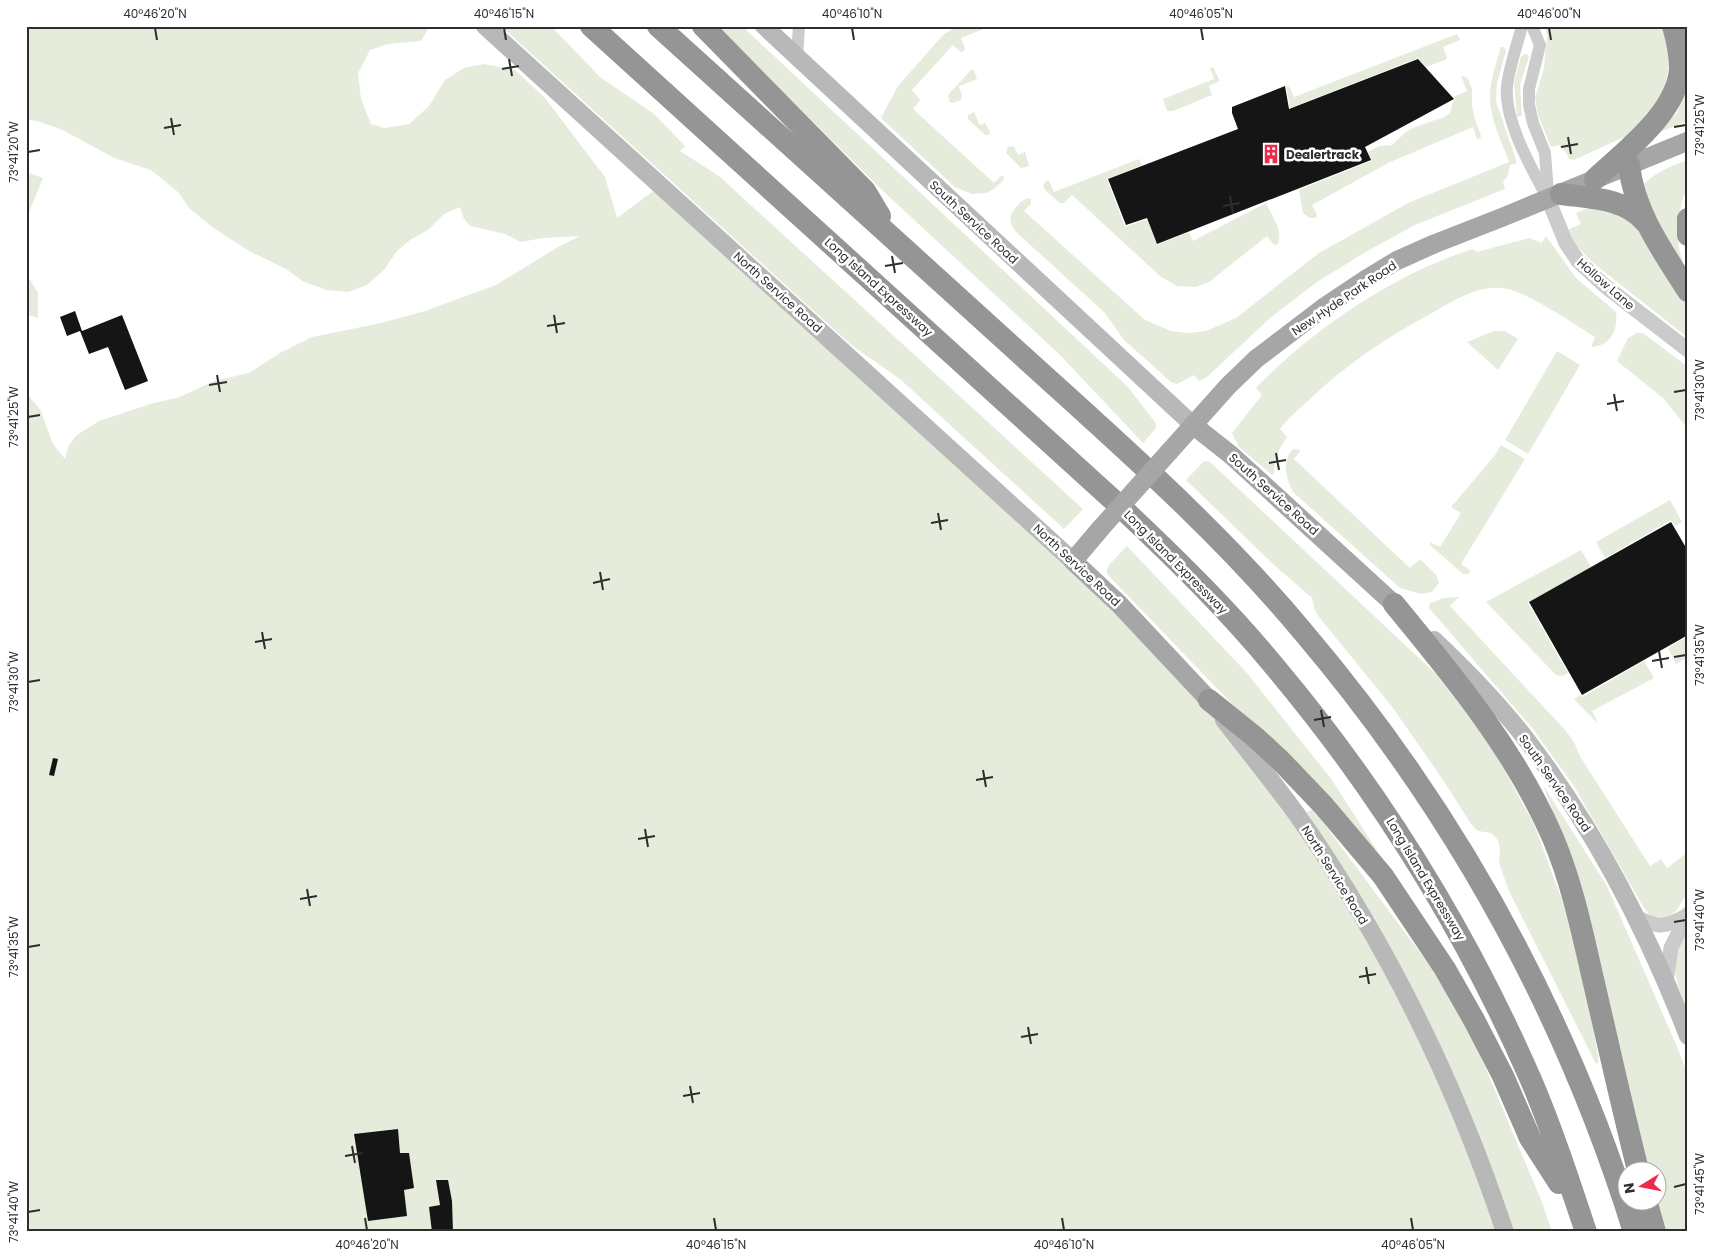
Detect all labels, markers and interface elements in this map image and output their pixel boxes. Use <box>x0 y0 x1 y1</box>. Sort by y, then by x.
text: 40°46'20"N <box>123 5 187 22</box>
text: 40°46'15"N <box>474 5 534 22</box>
text: 40°46'10"N <box>822 5 882 22</box>
text: 40°46'05"N <box>1169 5 1233 22</box>
text: 40°46'00"N <box>1517 5 1581 22</box>
text: 73°41'25"W <box>1691 94 1708 156</box>
text: 73°41'20"W <box>5 121 22 183</box>
building icon: Dealertrack <box>1260 143 1282 165</box>
place label: Dealertrack <box>1286 146 1360 163</box>
street label: South Service Road <box>926 176 1022 268</box>
street label: Long Island Expressway <box>821 234 937 340</box>
street label: North Service Road <box>730 248 826 336</box>
street label: Hollow Lane <box>1574 254 1638 314</box>
street label: New Hyde Park Road <box>1288 257 1400 339</box>
text: 73°41'30"W <box>1691 359 1708 421</box>
text: 73°41'25"W <box>5 386 22 448</box>
street label: South Service Road <box>1225 449 1323 539</box>
street label: Long Island Expressway <box>1120 506 1232 618</box>
street label: North Service Road <box>1030 520 1124 610</box>
text: 73°41'35"W <box>1691 624 1708 686</box>
text: 73°41'30"W <box>5 651 22 713</box>
street label: South Service Road <box>1515 731 1595 835</box>
street label: Long Island Expressway <box>1383 814 1470 944</box>
street label: North Service Road <box>1298 822 1372 928</box>
text: 73°41'40"W <box>1691 889 1708 951</box>
text: 73°41'35"W <box>5 916 22 978</box>
text: 73°41'45"W <box>1691 1153 1708 1215</box>
north arrow <box>1616 1160 1666 1210</box>
text: 73°41'40"W <box>5 1181 22 1243</box>
text: N <box>1618 1181 1640 1195</box>
text: 40°46'20"N <box>335 1236 399 1253</box>
text: 40°46'15"N <box>686 1236 746 1253</box>
text: 40°46'10"N <box>1034 1236 1094 1253</box>
text: 40°46'05"N <box>1381 1236 1445 1253</box>

